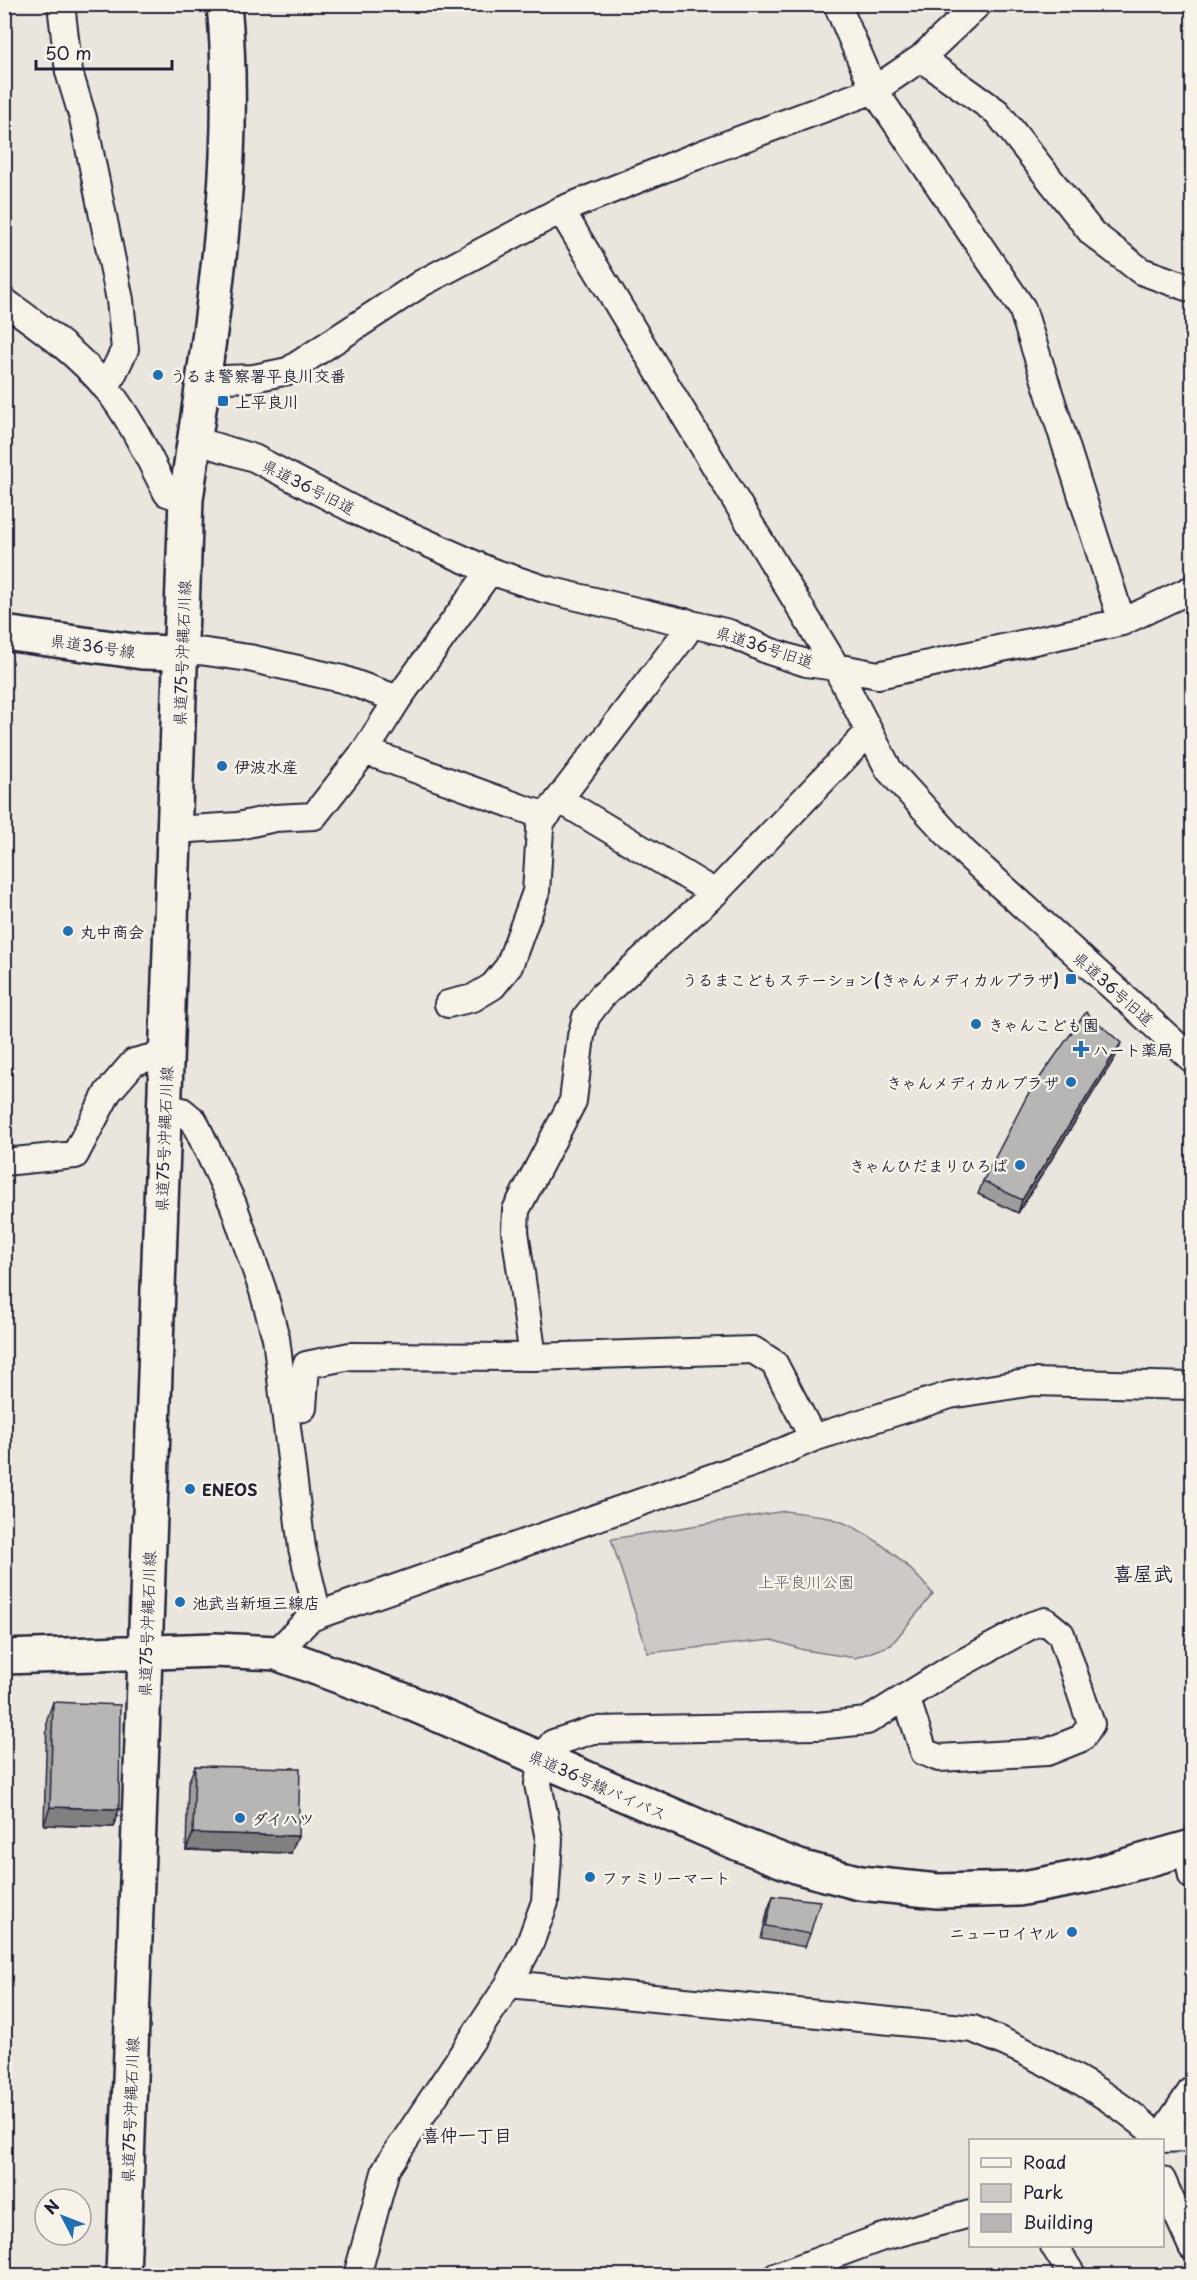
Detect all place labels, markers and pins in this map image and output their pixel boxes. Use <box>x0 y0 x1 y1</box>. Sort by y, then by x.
place label: うるま警察署平良川交番 <box>170 363 346 387</box>
marker: うるま警察署平良川交番 <box>151 368 165 382</box>
place label: 上平良川 <box>235 389 299 413</box>
marker: 上平良川 <box>216 394 230 408</box>
place label: 伊波水産 <box>234 754 298 778</box>
marker: 伊波水産 <box>215 759 229 773</box>
place label: 丸中商会 <box>80 919 144 943</box>
marker: 丸中商会 <box>61 924 75 938</box>
place label: うるまこどもステーション(きゃんメディカルプラザ) <box>682 967 1059 991</box>
marker: うるまこどもステーション(きゃんメディカルプラザ) <box>1064 972 1078 986</box>
place label: きゃんこども園 <box>988 1012 1099 1036</box>
marker: きゃんこども園 <box>969 1017 983 1031</box>
place label: ハート薬局 <box>1093 1037 1173 1061</box>
marker: ハート薬局 <box>1074 1042 1088 1056</box>
place label: きゃんメディカルプラザ <box>886 1070 1059 1094</box>
marker: きゃんメディカルプラザ <box>1064 1075 1078 1089</box>
place label: きゃんひだまりひろば <box>849 1153 1008 1177</box>
marker: きゃんひだまりひろば <box>1013 1158 1027 1172</box>
place label: ENEOS <box>202 1477 257 1501</box>
marker: ENEOS <box>183 1482 197 1496</box>
place label: 池武当新垣三線店 <box>192 1590 320 1614</box>
marker: 池武当新垣三線店 <box>173 1595 187 1609</box>
place label: ダイハツ <box>252 1806 314 1830</box>
marker: ダイハツ <box>233 1811 247 1825</box>
place label: ファミリーマート <box>602 1865 731 1889</box>
marker: ファミリーマート <box>583 1870 597 1884</box>
place label: ニューロイヤル <box>949 1920 1060 1944</box>
marker: ニューロイヤル <box>1065 1925 1079 1939</box>

